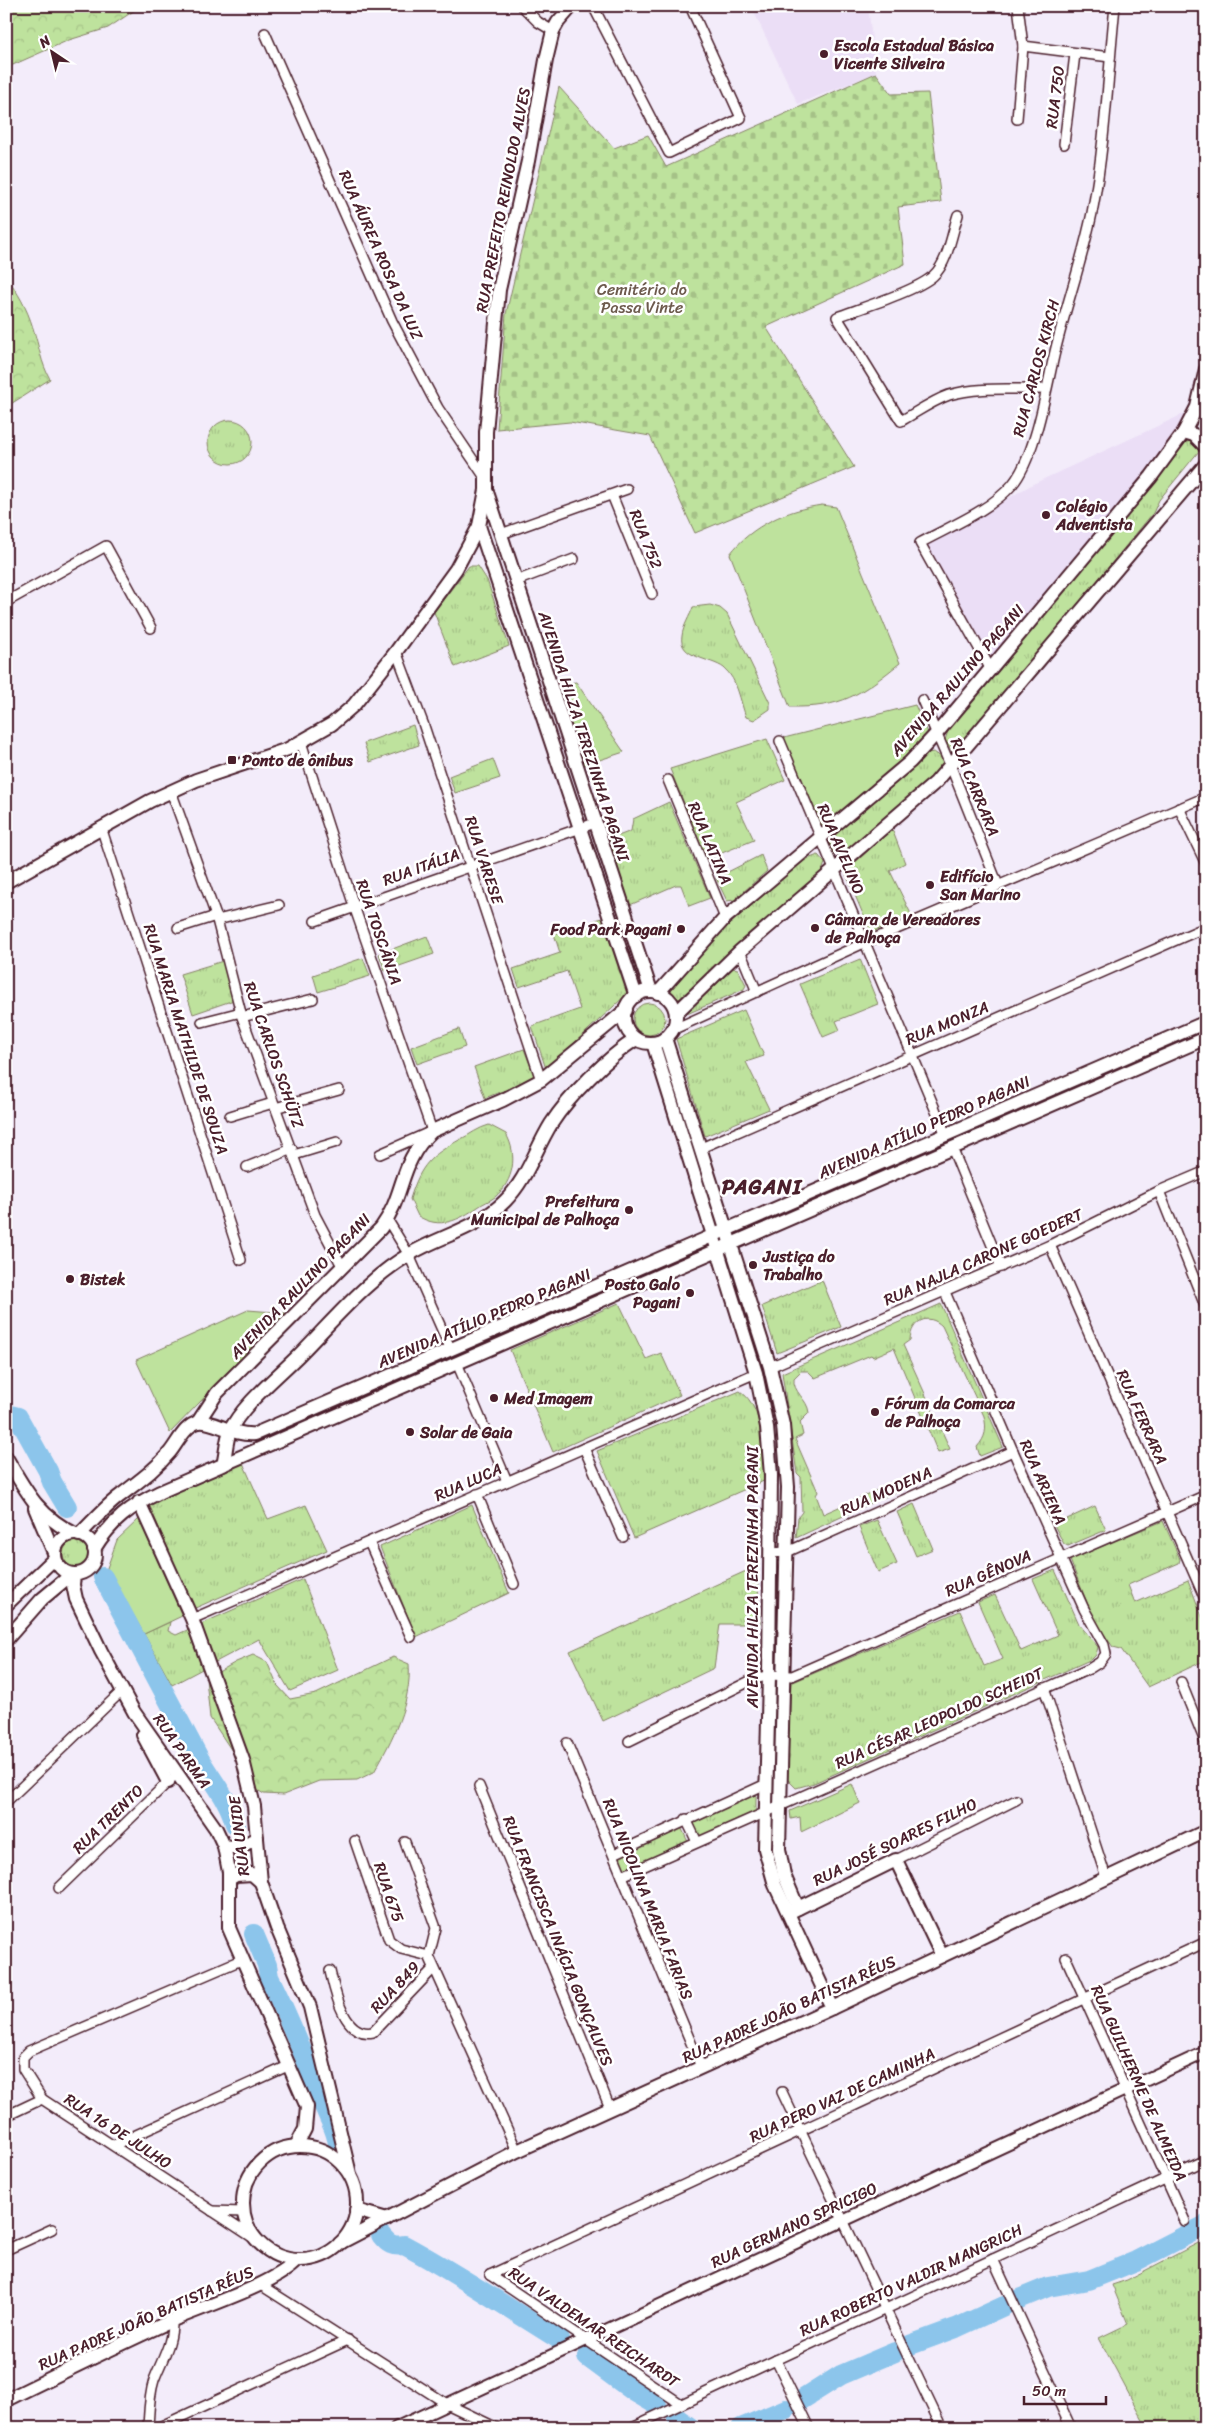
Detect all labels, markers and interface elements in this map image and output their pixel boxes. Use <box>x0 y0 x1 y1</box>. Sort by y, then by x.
north arrow <box>28 28 78 78</box>
text: N <box>33 29 56 55</box>
place label: Escola Estadual Básica Vicente Silveira <box>834 31 994 78</box>
marker: Escola Estadual Básica Vicente Silveira <box>818 48 830 60</box>
street label: RUA 750 <box>1037 64 1073 130</box>
street label: RUA PREFEITO REINOLDO ALVES <box>467 85 539 315</box>
street label: RUA ÁUREA ROSA DA LUZ <box>330 165 432 345</box>
park label: Cemitério do Passa Vinte <box>597 275 687 322</box>
street label: RUA CARLOS KIRCH <box>1004 296 1068 440</box>
place label: Colégio Adventista <box>1055 492 1133 539</box>
street label: RUA 752 <box>621 505 671 573</box>
marker: Colégio Adventista <box>1040 509 1052 521</box>
street label: AVENIDA RAULINO PAGANI <box>882 597 1032 764</box>
street label: AVENIDA HILZA TEREZINHA PAGANI <box>529 606 639 867</box>
street label: RUA CARRARA <box>942 733 1008 841</box>
place label: Ponto de ônibus <box>242 746 353 775</box>
marker: Ponto de ônibus <box>226 754 238 766</box>
street label: RUA LATINA <box>680 797 740 889</box>
street label: RUA AVELINO <box>809 799 873 899</box>
street label: RUA VARESE <box>456 812 512 909</box>
street label: RUA ITÁLIA <box>378 840 464 894</box>
place label: Edifício San Marino <box>939 862 1021 909</box>
street label: RUA TOSCÂNIA <box>347 875 411 989</box>
marker: Edifício San Marino <box>924 879 936 891</box>
place label: Câmara de Vereadores de Palhoça <box>824 905 981 952</box>
place label: Food Park Pagani <box>549 915 672 944</box>
street label: RUA MARIA MATHILDE DE SOUZA <box>135 920 237 1158</box>
marker: Câmara de Vereadores de Palhoça <box>809 922 821 934</box>
marker: Food Park Pagani <box>675 923 687 935</box>
street label: RUA CARLOS SCHÜTZ <box>235 978 313 1133</box>
street label: RUA MONZA <box>901 992 993 1054</box>
street label: AVENIDA ATÍLIO PEDRO PAGANI <box>812 1067 1035 1187</box>
district label: PAGANI <box>722 1168 803 1206</box>
place label: Prefeitura Municipal de Palhoça <box>470 1187 620 1234</box>
street label: RUA NAJLA CARONE GOEDERT <box>879 1199 1089 1314</box>
marker: Prefeitura Municipal de Palhoça <box>623 1204 635 1216</box>
street label: AVENIDA RAULINO PAGANI <box>221 1206 378 1367</box>
place label: Justiça do Trabalho <box>762 1242 835 1289</box>
marker: Justiça do Trabalho <box>747 1259 759 1271</box>
street label: AVENIDA ATÍLIO PEDRO PAGANI <box>372 1260 596 1377</box>
place label: Bistek <box>80 1265 126 1294</box>
place label: Posto Galo Pagani <box>605 1270 681 1317</box>
marker: Bistek <box>64 1273 76 1285</box>
marker: Posto Galo Pagani <box>684 1287 696 1299</box>
street label: RUA FERRARA <box>1108 1365 1176 1469</box>
place label: Med Imagem <box>503 1384 593 1413</box>
place label: Fórum da Comarca de Palhoça <box>884 1389 1016 1436</box>
marker: Med Imagem <box>488 1392 500 1404</box>
marker: Fórum da Comarca de Palhoça <box>869 1406 881 1418</box>
place label: Solar de Gaia <box>419 1418 513 1447</box>
marker: Solar de Gaia <box>404 1426 416 1438</box>
street label: RUA ARIENA <box>1011 1435 1075 1529</box>
street label: AVENIDA HILZA TEREZINHA PAGANI <box>738 1444 767 1709</box>
street label: RUA LUCA <box>429 1454 507 1510</box>
street label: RUA MODENA <box>835 1458 937 1524</box>
street label: RUA GÊNOVA <box>940 1541 1036 1605</box>
street label: RUA CÉSAR LEOPOLDO SCHEIDT <box>830 1658 1049 1777</box>
street label: RUA PARMA <box>145 1707 219 1795</box>
street label: RUA TRENTO <box>65 1777 151 1861</box>
street label: RUA JOSÉ SOARES FILHO <box>808 1790 982 1894</box>
street label: RUA UNIDE <box>220 1793 258 1878</box>
street label: RUA NICOLINA MARIA FARIAS <box>594 1794 702 2004</box>
street label: RUA FRANCISCA INÁCIA GONÇALVES <box>494 1811 622 2071</box>
street label: RUA 675 <box>365 1858 413 1926</box>
street label: RUA PADRE JOÃO BATISTA RÉUS <box>677 1947 901 2071</box>
street label: RUA 849 <box>363 1954 427 2020</box>
street label: RUA GUILHERME DE ALMEIDA <box>1083 1980 1195 2186</box>
street label: RUA PERO VAZ DE CAMINHA <box>744 2039 940 2151</box>
street label: RUA 16 DE JULHO <box>58 2085 178 2177</box>
street label: RUA GERMANO SPRICIGO <box>706 2174 882 2276</box>
street label: RUA ROBERTO VALDIR MANGRICH <box>795 2215 1027 2345</box>
street label: RUA PADRE JOÃO BATISTA RÉUS <box>33 2257 259 2379</box>
street label: RUA VALDEMAR REICHARDT <box>502 2259 686 2396</box>
scale bar <box>1024 2374 1107 2406</box>
text: 50 m <box>1032 2378 1067 2404</box>

